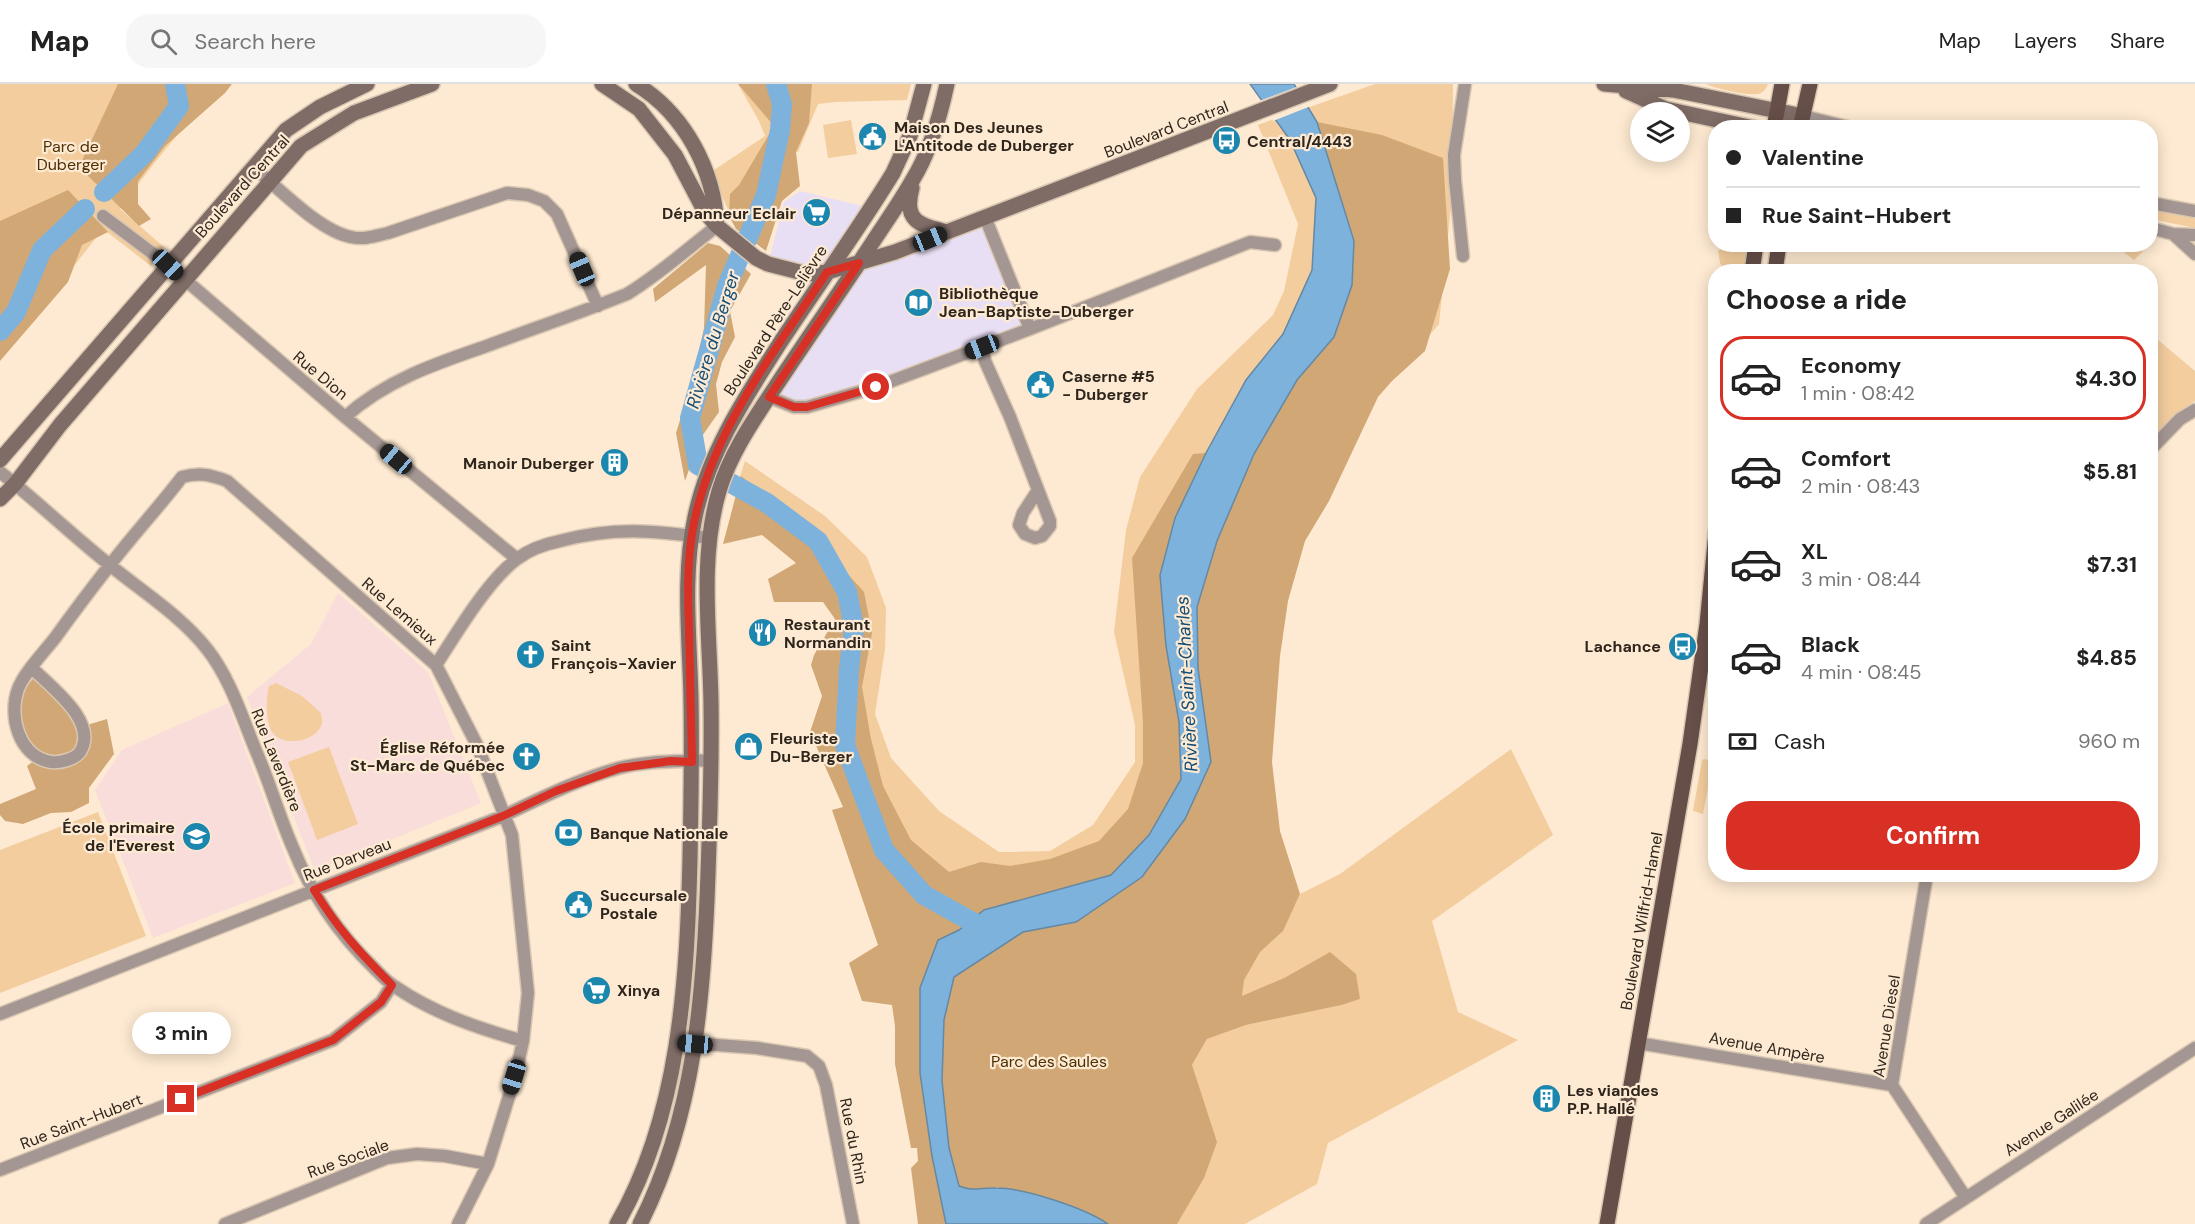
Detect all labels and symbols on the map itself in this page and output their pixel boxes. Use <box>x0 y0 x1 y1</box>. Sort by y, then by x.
street label: Boulevard Central <box>1101 96 1231 163</box>
place label: Maison Des Jeunes L'Antitode de Duberger <box>894 117 1074 156</box>
public building icon: Maison Des Jeunes L'Antitode de Duberger <box>857 120 889 152</box>
bus stop icon: Central/4443 <box>1210 125 1242 157</box>
street label: Boulevard Central <box>191 130 294 242</box>
place label: Central/4443 <box>1247 131 1352 152</box>
park label: Parc de Duberger <box>37 136 105 175</box>
supermarket icon: Dépanneur Eclair <box>801 197 833 229</box>
place label: Dépanneur Eclair <box>662 203 796 224</box>
car <box>910 224 950 254</box>
street label: Boulevard Père-Lelièvre <box>719 241 832 399</box>
car <box>149 246 187 284</box>
car <box>567 249 597 289</box>
water label: Rivière du Berger <box>681 267 746 411</box>
place label: Bibliothèque Jean-Baptiste-Duberger <box>939 283 1134 322</box>
library icon: Bibliothèque Jean-Baptiste-Duberger <box>902 286 934 318</box>
car <box>962 332 1002 362</box>
street label: Rue Dion <box>289 346 353 404</box>
place label: Caserne #5 - Duberger <box>1062 366 1155 405</box>
public building icon: Caserne #5 - Duberger <box>1025 369 1057 401</box>
route start <box>862 373 889 400</box>
car <box>376 441 416 477</box>
building icon: Manoir Duberger <box>599 447 631 479</box>
place label: Manoir Duberger <box>463 453 594 474</box>
street label: Rue Lemieux <box>358 573 442 650</box>
water label: Rivière Saint-Charles <box>1170 596 1204 772</box>
place label: Restaurant Normandin <box>784 614 871 653</box>
restaurant icon: Restaurant Normandin <box>747 617 779 649</box>
bus stop icon: Lachance <box>1666 630 1698 662</box>
place label: Saint François-Xavier <box>551 635 677 674</box>
place label: Lachance <box>1585 636 1661 657</box>
church icon: Saint François-Xavier <box>514 638 546 670</box>
street label: Rue Laverdière <box>246 706 307 815</box>
place label: Fleuriste Du-Berger <box>770 728 852 767</box>
shop icon: Fleuriste Du-Berger <box>733 731 765 763</box>
place label: Église Réformée St-Marc de Québec <box>350 737 505 776</box>
church icon: Église Réformée St-Marc de Québec <box>510 740 542 772</box>
place label: École primaire de l'Everest <box>62 817 175 856</box>
bank icon: Banque Nationale <box>553 817 585 849</box>
school or university icon: École primaire de l'Everest <box>180 820 212 852</box>
place label: Banque Nationale <box>590 823 728 844</box>
street label: Boulevard Wilfrid-Hamel <box>1615 830 1668 1012</box>
street label: Rue Darveau <box>300 833 394 886</box>
place label: Succursale Postale <box>600 885 687 924</box>
public building icon: Succursale Postale <box>563 888 595 920</box>
street label: Avenue Diesel <box>1868 973 1905 1079</box>
supermarket icon: Xinya <box>580 974 612 1006</box>
place label: Xinya <box>617 980 660 1001</box>
callout: 3 min <box>132 1012 231 1054</box>
street label: Avenue Ampère <box>1707 1027 1827 1068</box>
car <box>676 1033 714 1055</box>
park label: Parc des Saules <box>991 1051 1107 1072</box>
car <box>500 1057 528 1097</box>
place label: Les viandes P.P. Hallé <box>1567 1080 1659 1119</box>
building icon: Les viandes P.P. Hallé <box>1530 1083 1562 1115</box>
street label: Avenue Galilée <box>2000 1084 2103 1161</box>
route end <box>167 1085 194 1112</box>
street label: Rue Saint-Hubert <box>17 1088 145 1154</box>
street label: Rue du Rhin <box>835 1096 872 1186</box>
street label: Rue Sociale <box>305 1134 392 1183</box>

